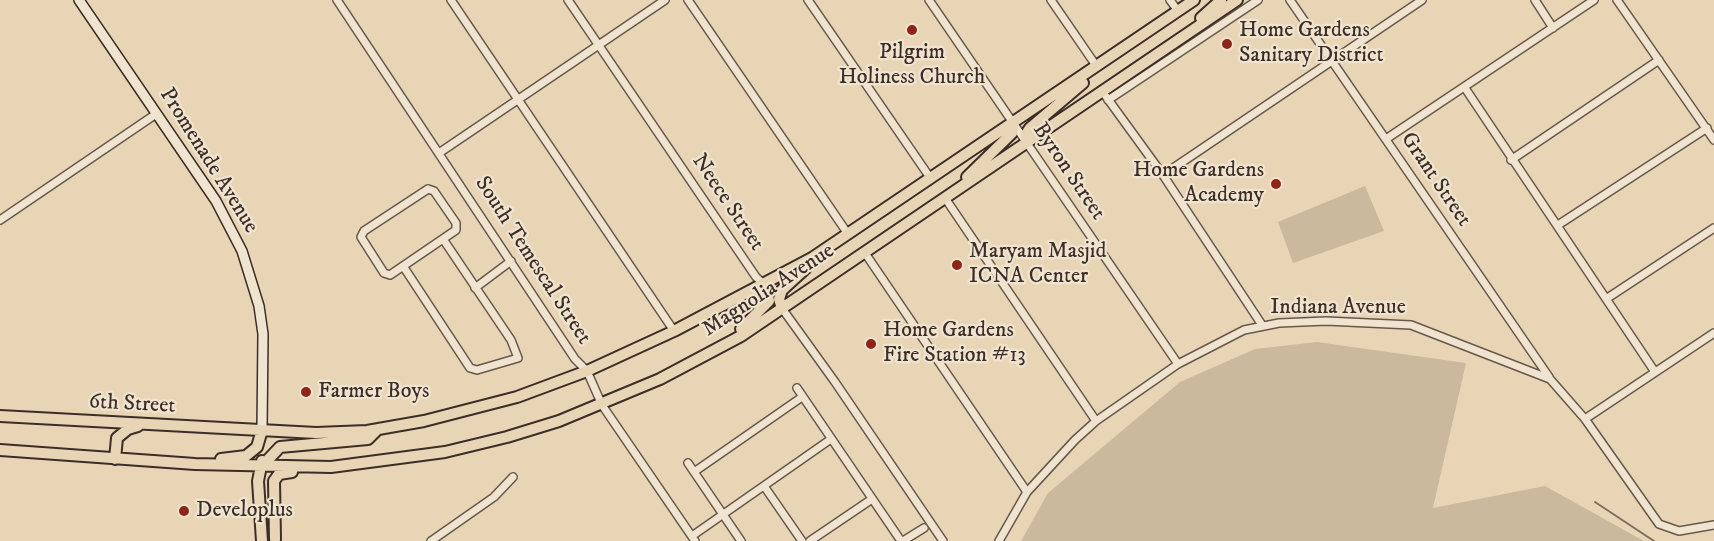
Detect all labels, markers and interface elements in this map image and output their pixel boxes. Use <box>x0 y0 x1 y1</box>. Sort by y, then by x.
place label: Home Gardens Sanitary District <box>1239 18 1384 70</box>
marker: Pilgrim Holiness Church <box>905 23 919 37</box>
marker: Home Gardens Sanitary District <box>1220 37 1234 51</box>
place label: Pilgrim Holiness Church <box>839 40 985 92</box>
street label: Promenade Avenue <box>153 83 263 239</box>
street label: Byron Street <box>1026 118 1110 226</box>
street label: Grant Street <box>1394 128 1476 232</box>
street label: Neece Street <box>685 150 769 256</box>
place label: Home Gardens Academy <box>1133 158 1264 210</box>
street label: South Temescal Street <box>468 172 596 350</box>
marker: Home Gardens Academy <box>1269 177 1283 191</box>
street label: Magnolia Avenue <box>698 239 840 343</box>
place label: Maryam Masjid ICNA Center <box>969 239 1106 290</box>
marker: Maryam Masjid ICNA Center <box>950 258 964 272</box>
street label: Indiana Avenue <box>1270 295 1406 321</box>
place label: Home Gardens Fire Station #13 <box>883 318 1026 370</box>
marker: Home Gardens Fire Station #13 <box>864 337 878 351</box>
place label: Farmer Boys <box>318 379 429 405</box>
marker: Farmer Boys <box>299 385 313 399</box>
street label: 6th Street <box>88 390 176 420</box>
place label: Developlus <box>196 498 293 524</box>
marker: Developlus <box>177 504 191 518</box>

